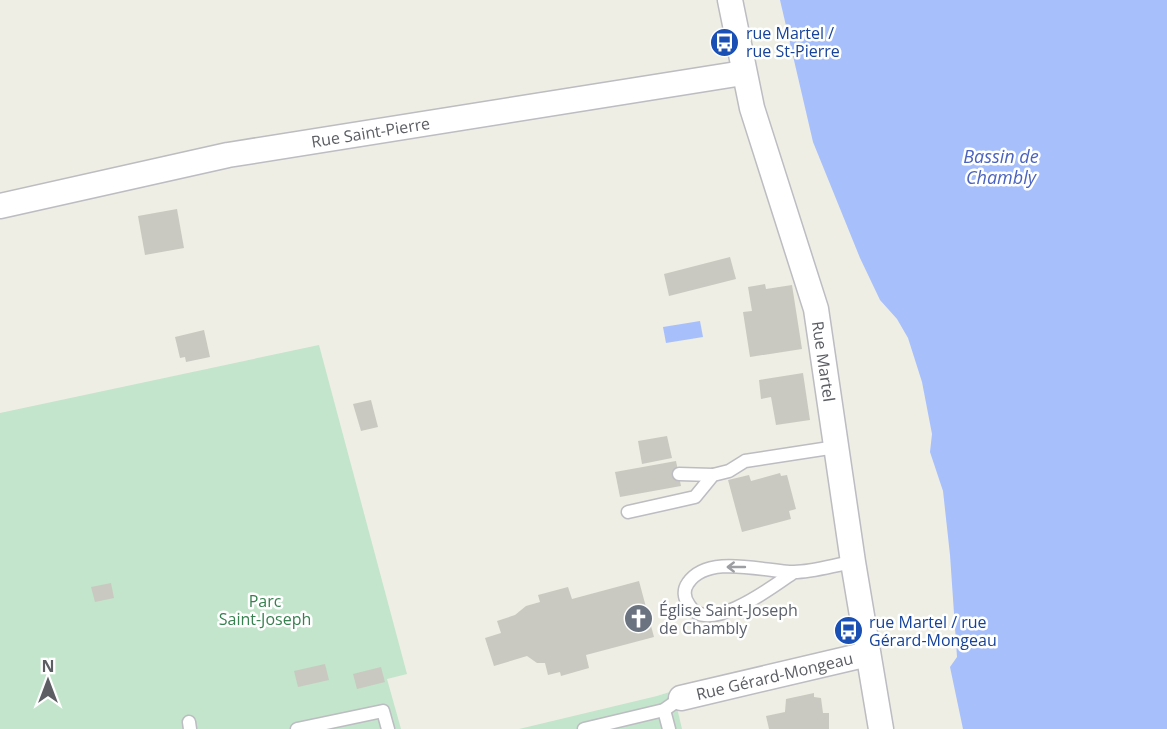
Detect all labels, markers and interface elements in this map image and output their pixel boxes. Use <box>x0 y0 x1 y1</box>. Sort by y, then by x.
place label: rue Martel / rue St-Pierre <box>746 22 840 62</box>
bus stop icon: rue Martel / rue St-Pierre <box>709 26 741 58</box>
street label: Rue Saint-Pierre <box>310 112 432 153</box>
water label: Bassin de Chambly <box>963 144 1039 189</box>
street label: Rue Martel <box>807 319 840 403</box>
one-way arrow <box>726 561 746 572</box>
park label: Parc Saint-Joseph <box>219 590 311 630</box>
place label: Église Saint-Joseph de Chambly <box>659 599 798 639</box>
church icon: Église Saint-Joseph de Chambly <box>622 603 654 635</box>
place label: rue Martel / rue Gérard-Mongeau <box>869 611 997 651</box>
bus stop icon: rue Martel / rue Gérard-Mongeau <box>832 615 864 647</box>
street label: Rue Gérard-Mongeau <box>694 647 855 705</box>
north arrow <box>18 651 78 711</box>
text: N <box>41 655 55 677</box>

